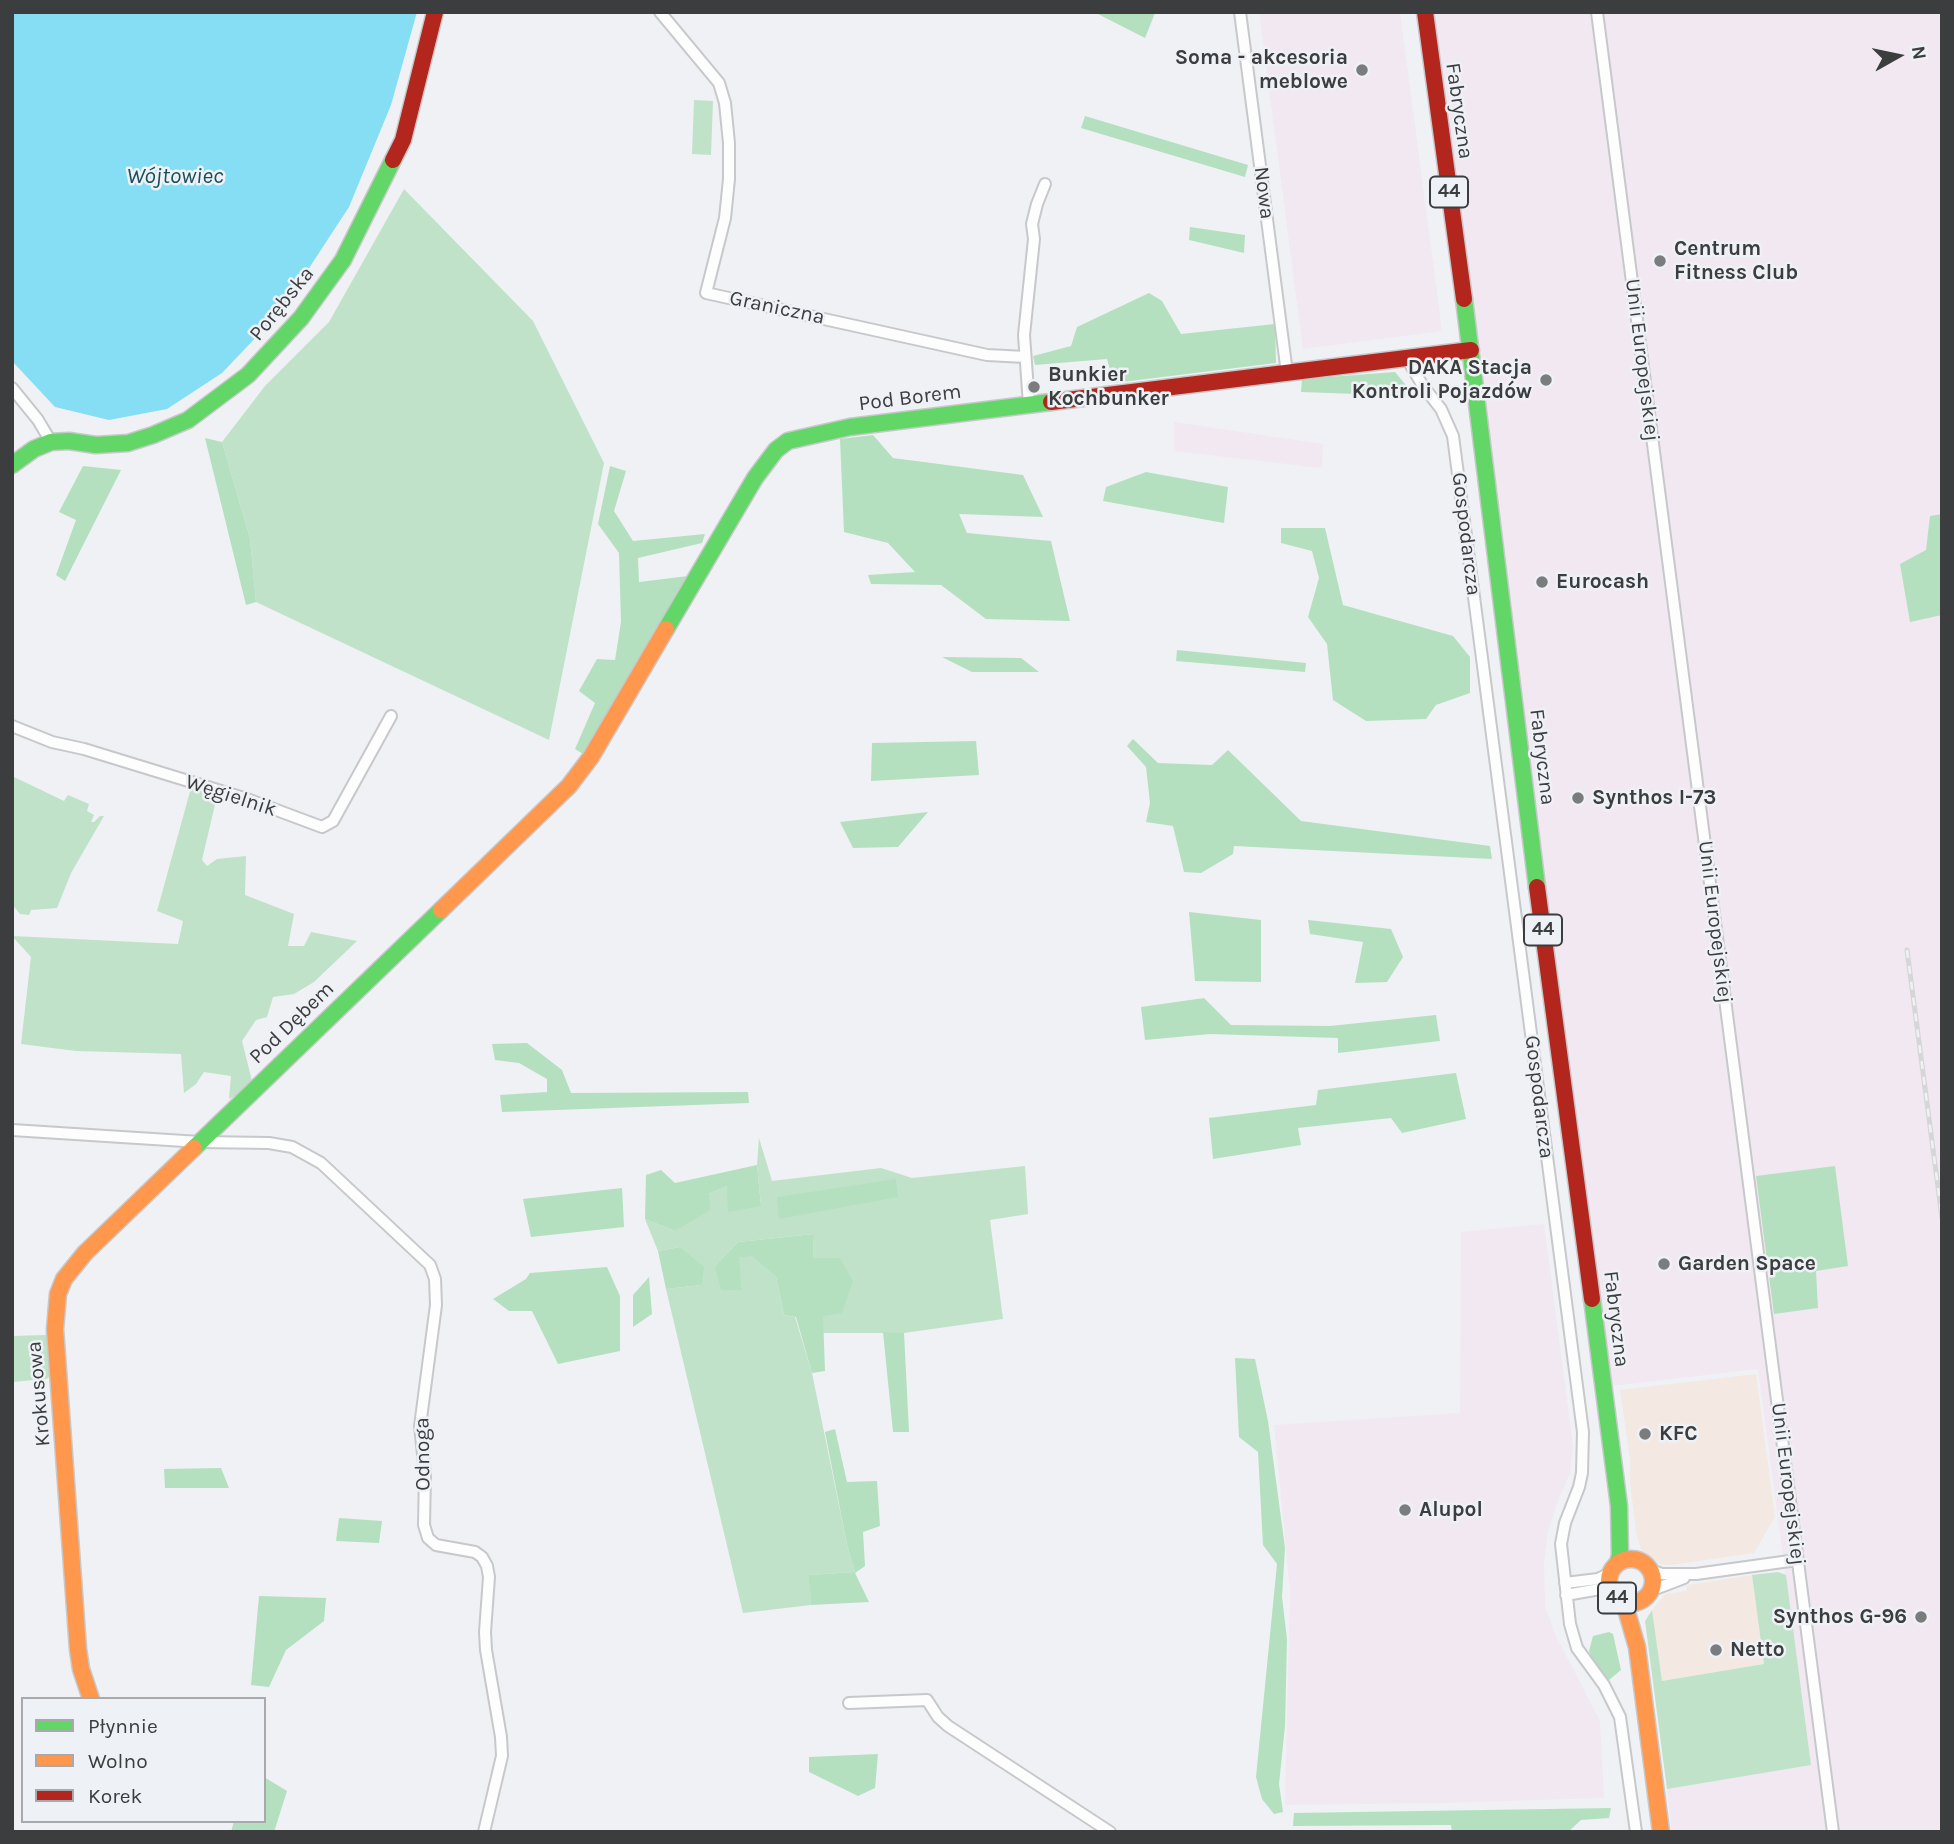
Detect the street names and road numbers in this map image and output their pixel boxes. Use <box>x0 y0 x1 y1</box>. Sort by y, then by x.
street label: Fabryczna <box>1440 61 1478 161</box>
street label: Nowa <box>1248 165 1280 221</box>
road number: 44 <box>1430 176 1468 208</box>
street label: Porębska <box>244 262 320 346</box>
street label: Unii Europejskiej <box>1620 277 1664 443</box>
street label: Graniczna <box>727 286 827 330</box>
street label: Pod Borem <box>857 379 963 417</box>
street label: Gospodarcza <box>1446 471 1486 597</box>
street label: Fabryczna <box>1524 707 1560 807</box>
street label: Węgielnik <box>182 769 280 823</box>
street label: Unii Europejskiej <box>1693 839 1737 1005</box>
road number: 44 <box>1524 914 1562 946</box>
street label: Pod Dębem <box>244 976 340 1070</box>
street label: Gospodarcza <box>1519 1034 1559 1160</box>
street label: Fabryczna <box>1598 1269 1634 1369</box>
street label: Krokusowa <box>22 1340 56 1448</box>
street label: Unii Europejskiej <box>1766 1401 1810 1567</box>
street label: Odnoga <box>410 1417 436 1491</box>
road number: 44 <box>1598 1582 1636 1614</box>

